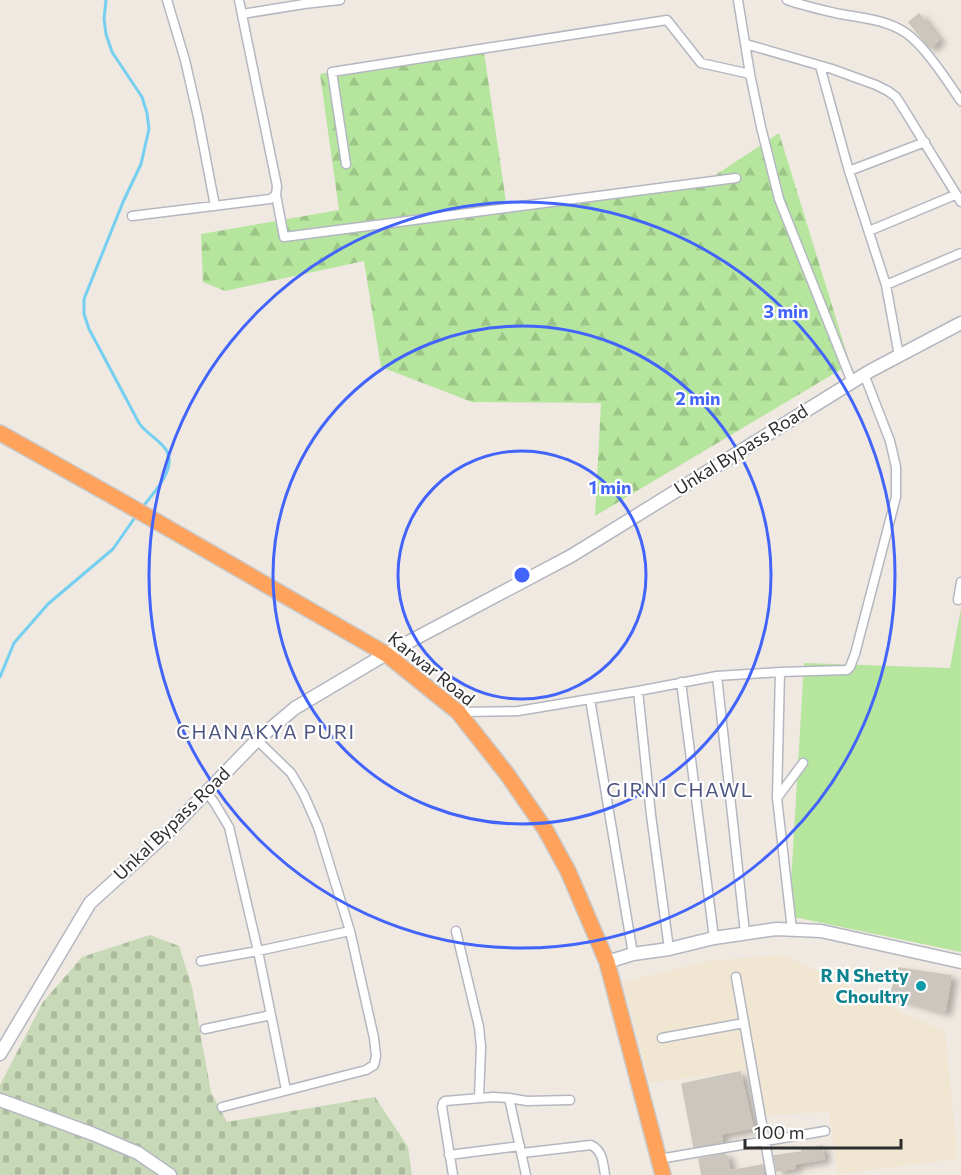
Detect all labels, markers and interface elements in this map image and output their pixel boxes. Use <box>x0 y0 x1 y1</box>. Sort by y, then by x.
text: 3 min <box>763 300 809 322</box>
text: 2 min <box>676 387 720 409</box>
street label: Unkal Bypass Road <box>670 399 811 499</box>
text: 1 min <box>589 476 631 498</box>
centre of rings <box>512 565 532 585</box>
street label: Karwar Road <box>384 627 479 710</box>
district label: CHANAKYA PURI <box>176 719 356 743</box>
street label: Unkal Bypass Road <box>108 762 234 884</box>
district label: GIRNI CHAWL <box>606 777 754 801</box>
place label: R N Shetty Choultry <box>820 964 909 1007</box>
marker: R N Shetty Choultry <box>914 979 928 993</box>
scale bar <box>745 1112 901 1150</box>
text: 100 m <box>754 1121 804 1143</box>

